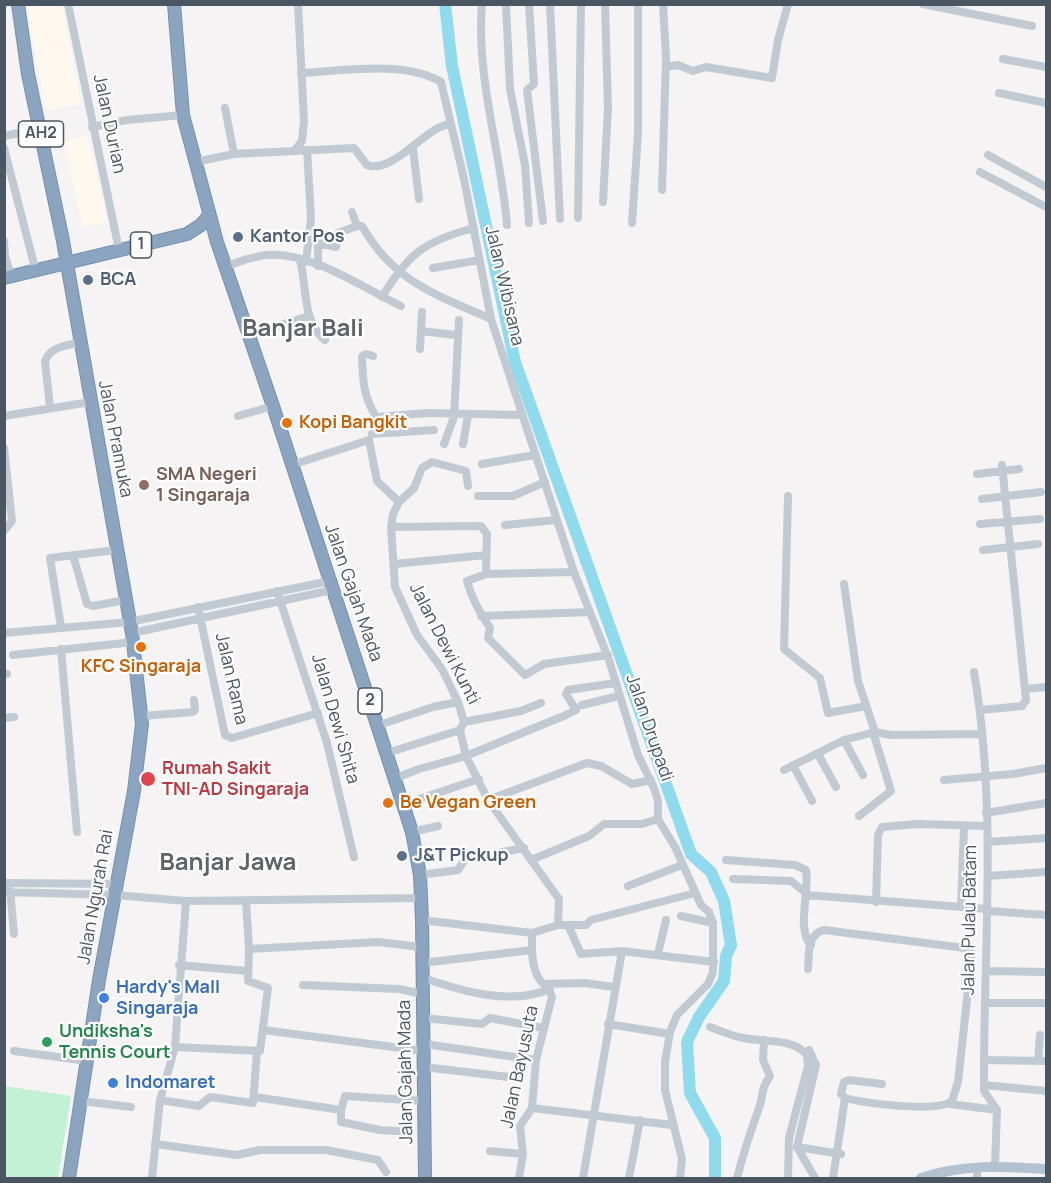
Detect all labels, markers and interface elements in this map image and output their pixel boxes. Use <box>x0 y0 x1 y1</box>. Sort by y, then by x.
street label: Jalan Durian <box>88 72 130 176</box>
road number: AH2 <box>18 121 63 147</box>
street label: Jalan Wibisana <box>480 224 528 348</box>
place label: Kantor Pos <box>250 226 344 248</box>
marker: Kantor Pos <box>231 230 245 244</box>
road number: 1 <box>130 232 152 258</box>
place label: BCA <box>100 269 136 291</box>
marker: BCA <box>81 273 95 287</box>
district label: Banjar Bali <box>242 315 364 343</box>
street label: Jalan Pramuka <box>93 379 137 499</box>
place label: Kopi Bangkit <box>299 412 407 434</box>
marker: Kopi Bangkit <box>280 416 294 430</box>
place label: SMA Negeri 1 Singaraja <box>156 464 257 506</box>
marker: SMA Negeri 1 Singaraja <box>137 478 151 492</box>
street label: Jalan Gajah Mada <box>319 521 387 665</box>
street label: Jalan Dewi Kunti <box>404 580 484 708</box>
street label: Jalan Rama <box>210 631 252 727</box>
marker: KFC Singaraja <box>134 640 148 654</box>
street label: Jalan Dewi Shita <box>306 652 364 786</box>
place label: KFC Singaraja <box>81 656 201 678</box>
street label: Jalan Drupadi <box>621 672 677 784</box>
road number: 2 <box>358 688 382 714</box>
place label: Rumah Sakit TNI-AD Singaraja <box>162 758 309 800</box>
marker: Rumah Sakit TNI-AD Singaraja <box>139 770 157 788</box>
place label: Be Vegan Green <box>400 792 536 814</box>
marker: Be Vegan Green <box>381 796 395 810</box>
street label: Jalan Ngurah Rai <box>74 828 118 966</box>
place label: J&T Pickup <box>414 845 508 867</box>
street label: Jalan Pulau Batam <box>958 845 982 995</box>
district label: Banjar Jawa <box>160 849 296 877</box>
marker: J&T Pickup <box>395 849 409 863</box>
place label: Hardy's Mall Singaraja <box>116 977 220 1020</box>
marker: Hardy's Mall Singaraja <box>97 991 111 1005</box>
street label: Jalan Gajah Mada <box>394 1000 418 1144</box>
street label: Jalan Bayusuta <box>496 1004 544 1130</box>
place label: Undiksha's Tennis Court <box>59 1021 171 1064</box>
marker: Undiksha's Tennis Court <box>40 1035 54 1049</box>
place label: Indomaret <box>125 1072 216 1094</box>
marker: Indomaret <box>106 1076 120 1090</box>

